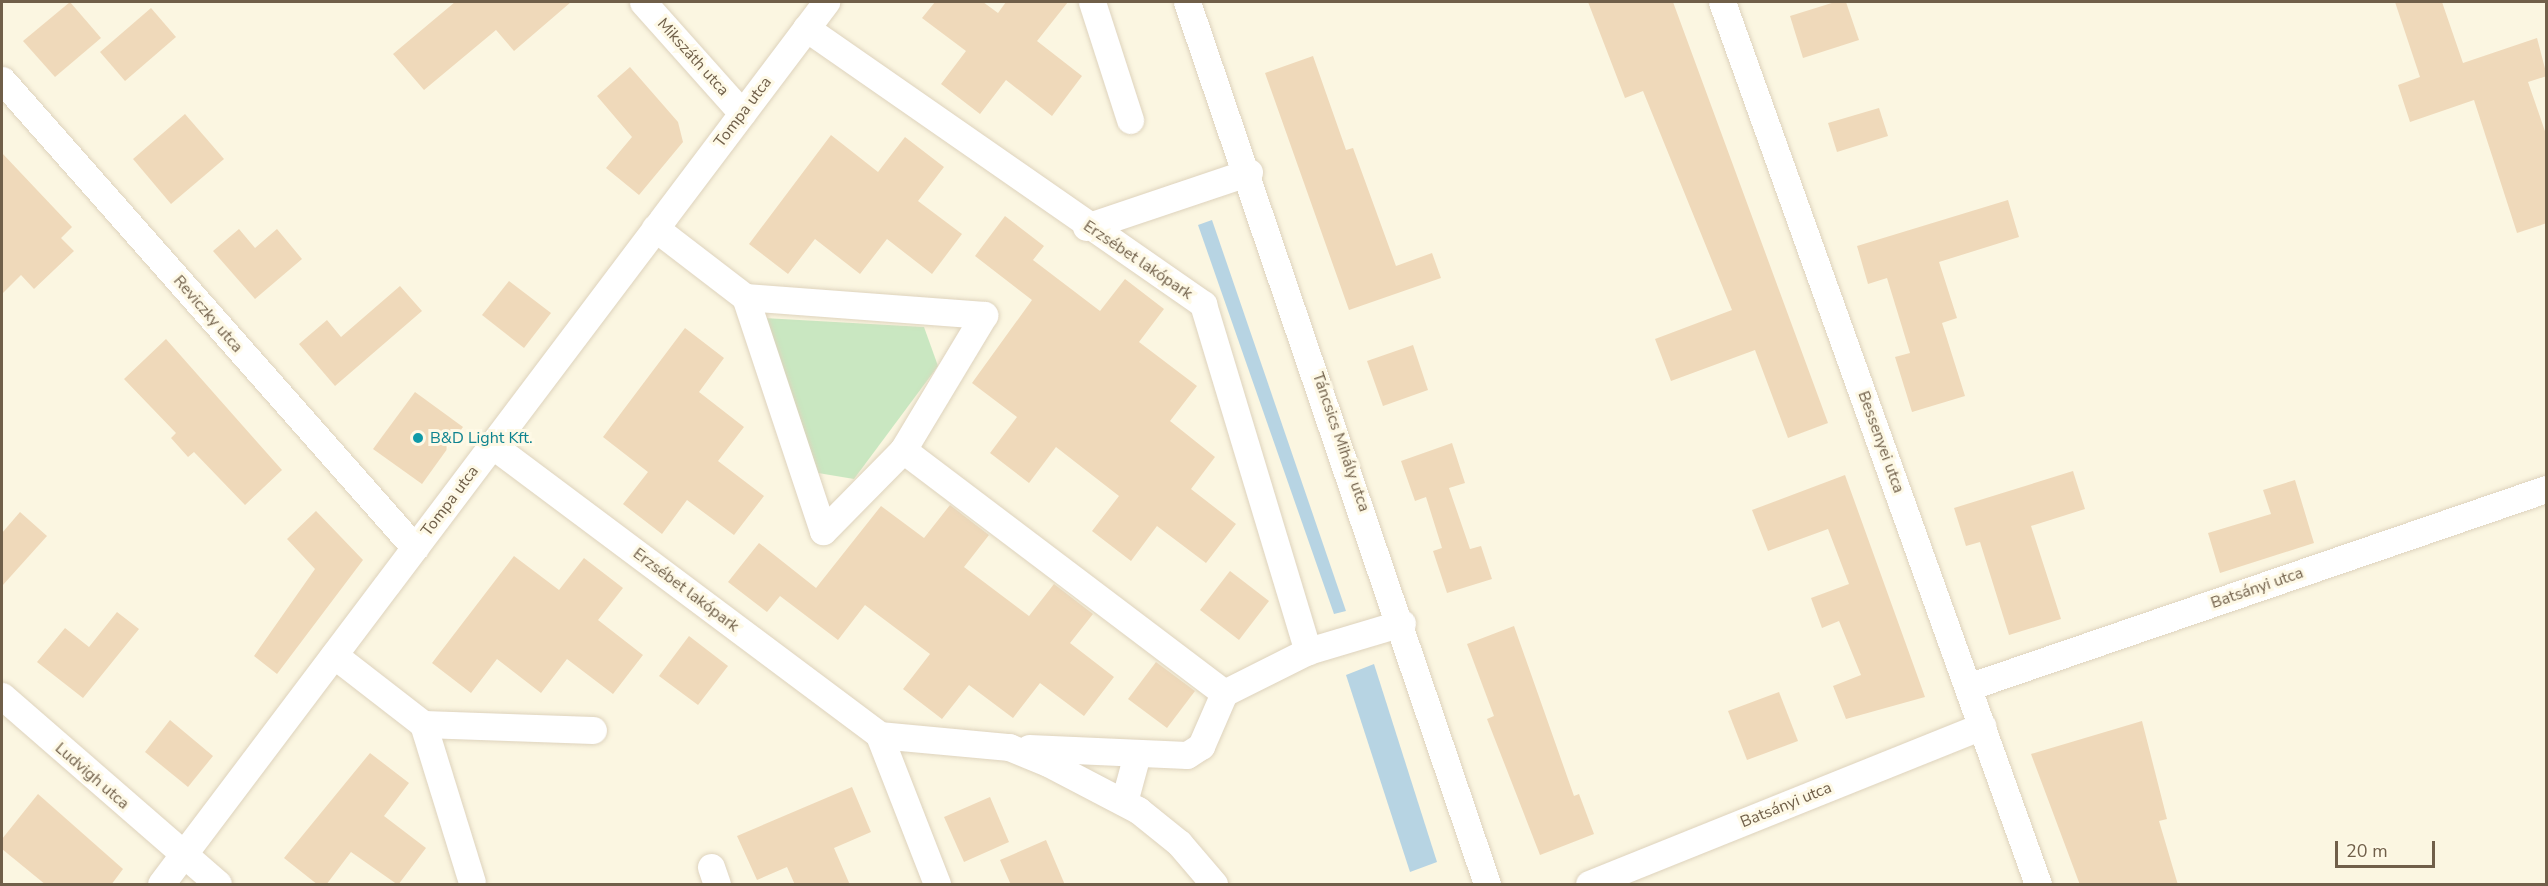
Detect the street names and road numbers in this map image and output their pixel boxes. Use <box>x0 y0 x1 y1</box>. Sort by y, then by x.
street label: Mikszáth utca <box>653 14 733 100</box>
street label: Tompa utca <box>710 73 776 151</box>
street label: Erzsébet lakópark <box>1080 216 1196 304</box>
street label: Reviczky utca <box>169 271 247 357</box>
street label: Táncsics Mihály utca <box>1308 370 1374 514</box>
street label: Bessenyei utca <box>1854 388 1908 496</box>
street label: Tompa utca <box>417 462 483 540</box>
street label: Erzsébet lakópark <box>629 544 743 636</box>
street label: Batsányi utca <box>2208 563 2306 613</box>
street label: Ludvigh utca <box>51 739 133 813</box>
street label: Batsányi utca <box>1738 778 1834 832</box>

